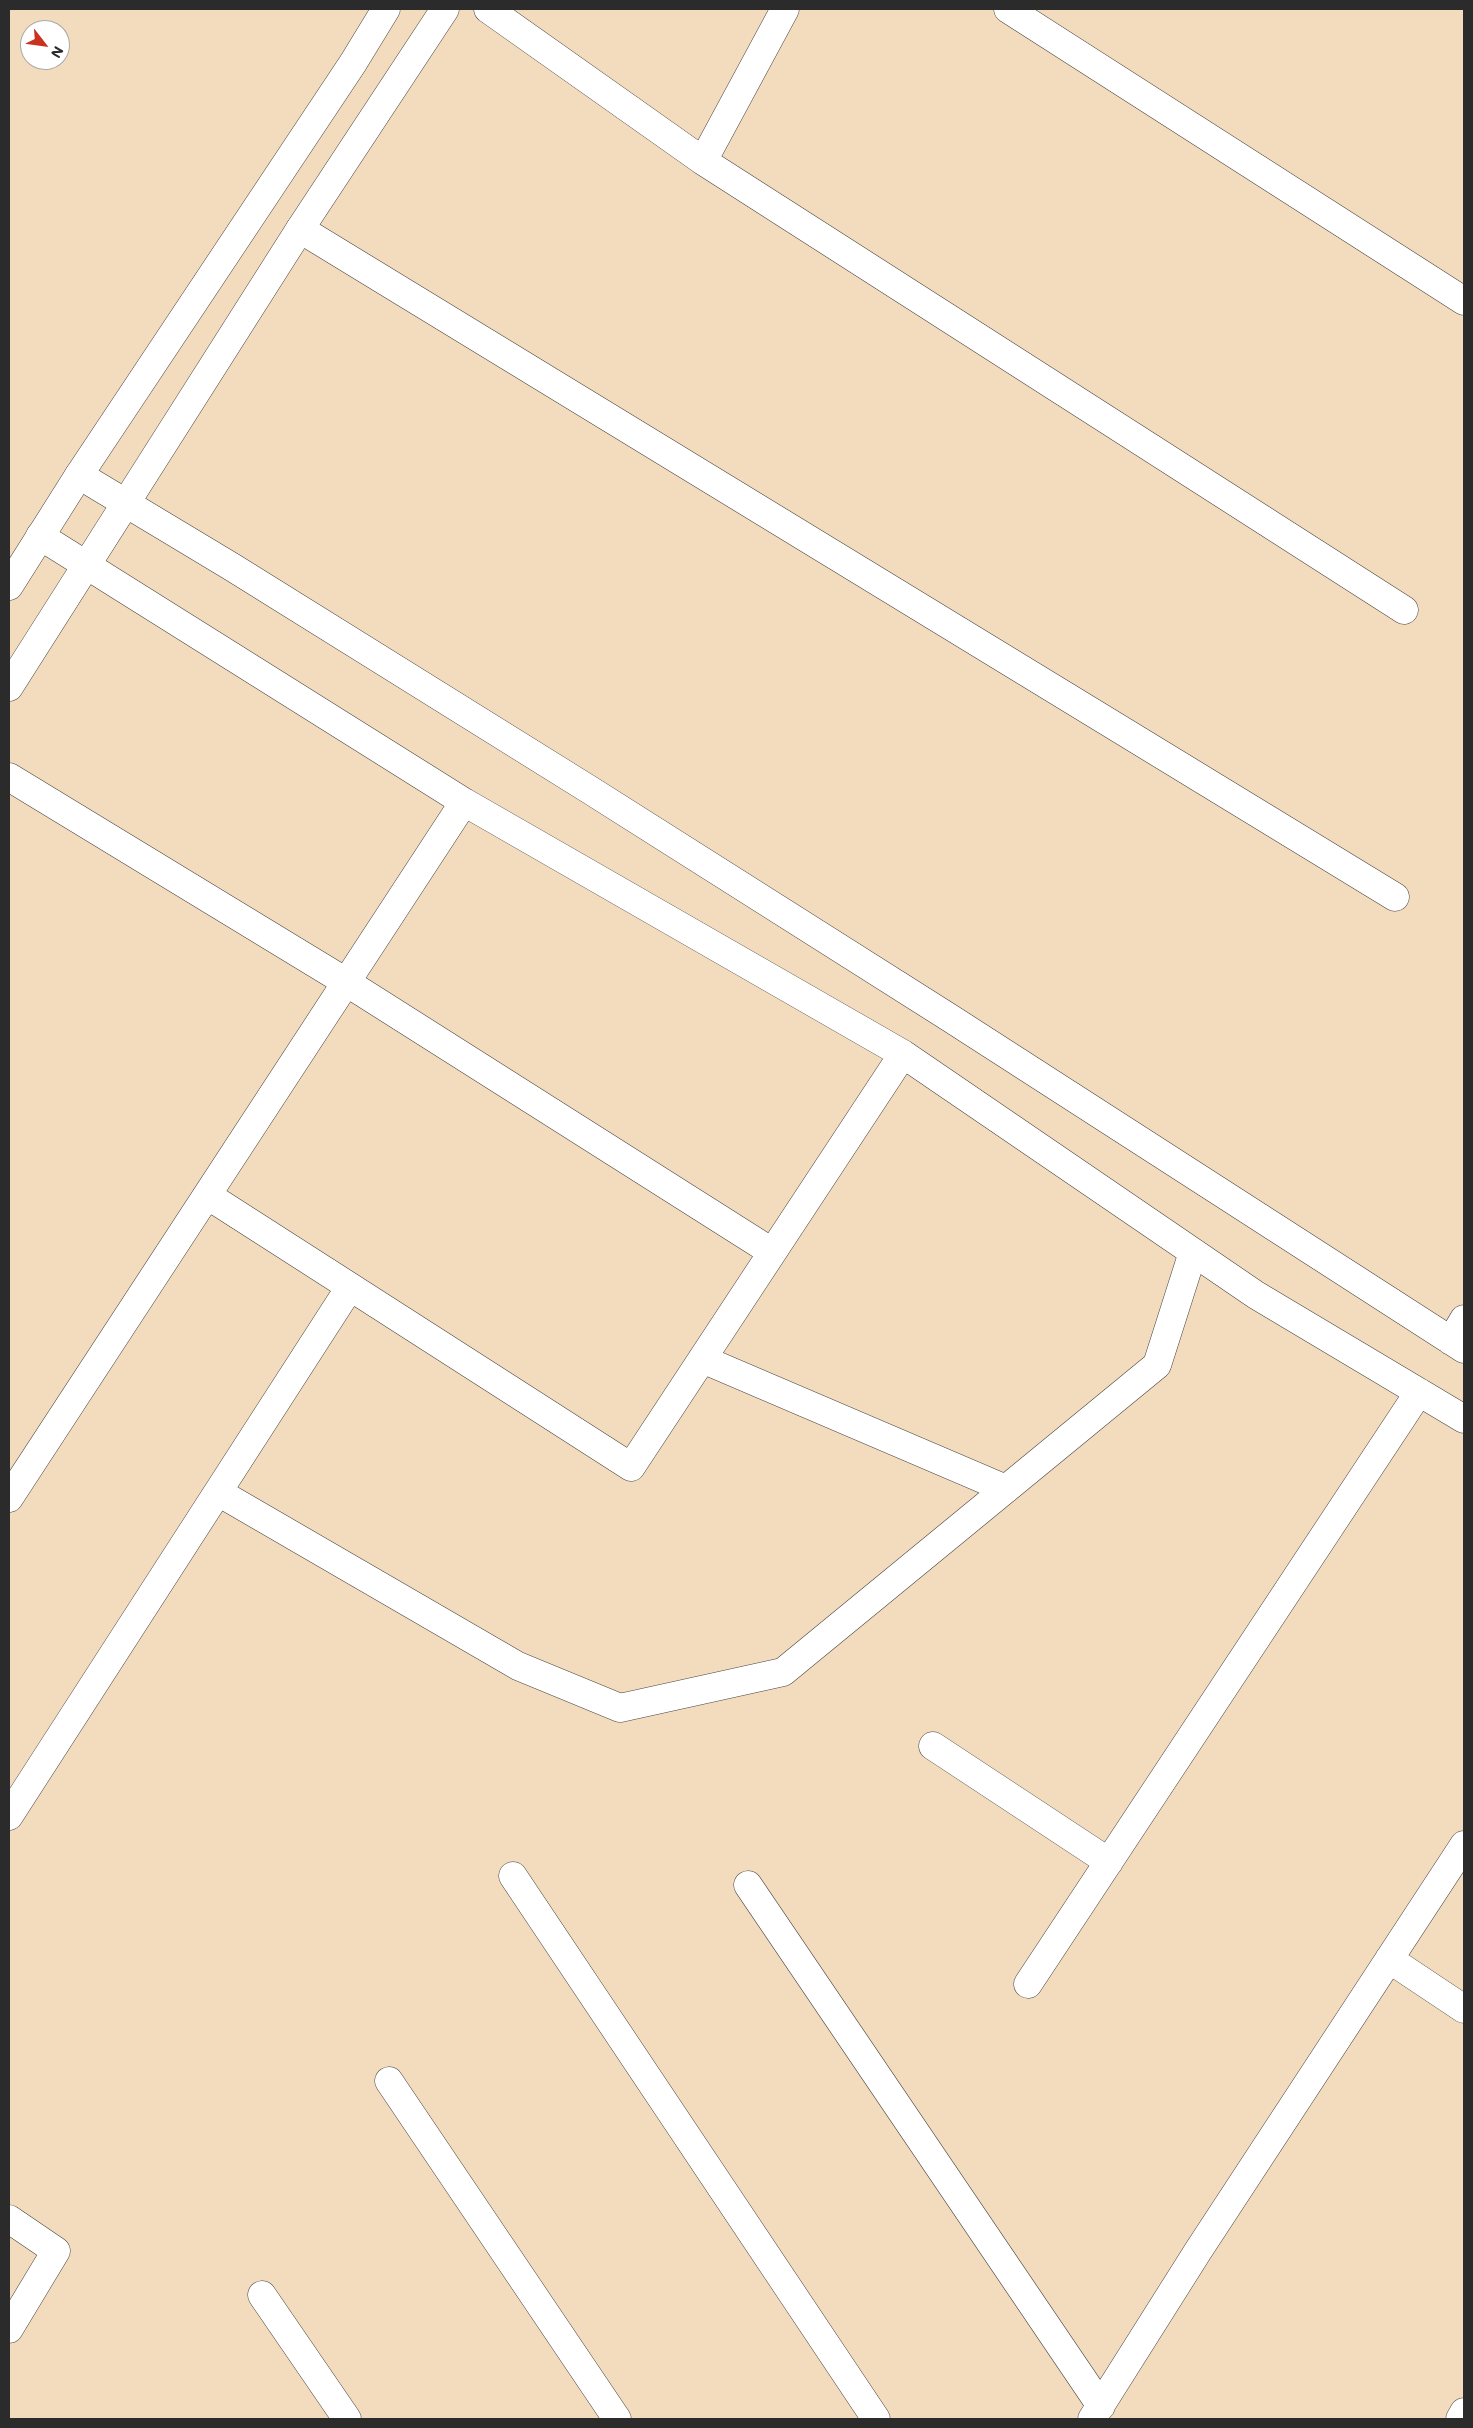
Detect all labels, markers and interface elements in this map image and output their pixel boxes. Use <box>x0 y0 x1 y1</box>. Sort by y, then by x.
north arrow <box>20 20 70 70</box>
text: N <box>47 43 68 62</box>

